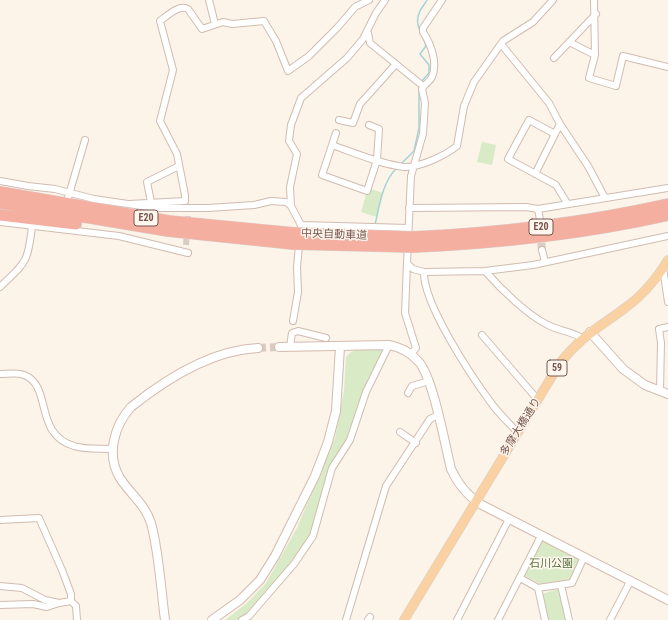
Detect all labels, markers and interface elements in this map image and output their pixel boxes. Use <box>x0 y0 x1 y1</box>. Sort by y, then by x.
road number: E20 <box>134 210 158 226</box>
road number: E20 <box>529 219 553 235</box>
street label: 中央自動車道 <box>301 227 367 243</box>
road number: 59 <box>547 360 567 376</box>
street label: 多摩大橋通り <box>498 396 544 458</box>
park label: 石川公園 <box>529 557 573 571</box>

